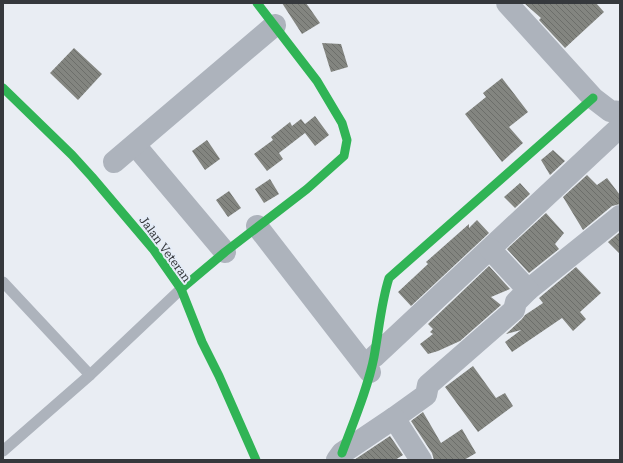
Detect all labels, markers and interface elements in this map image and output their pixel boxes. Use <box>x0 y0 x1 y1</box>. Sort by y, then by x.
street label: Jalan Veteran <box>136 213 194 285</box>

